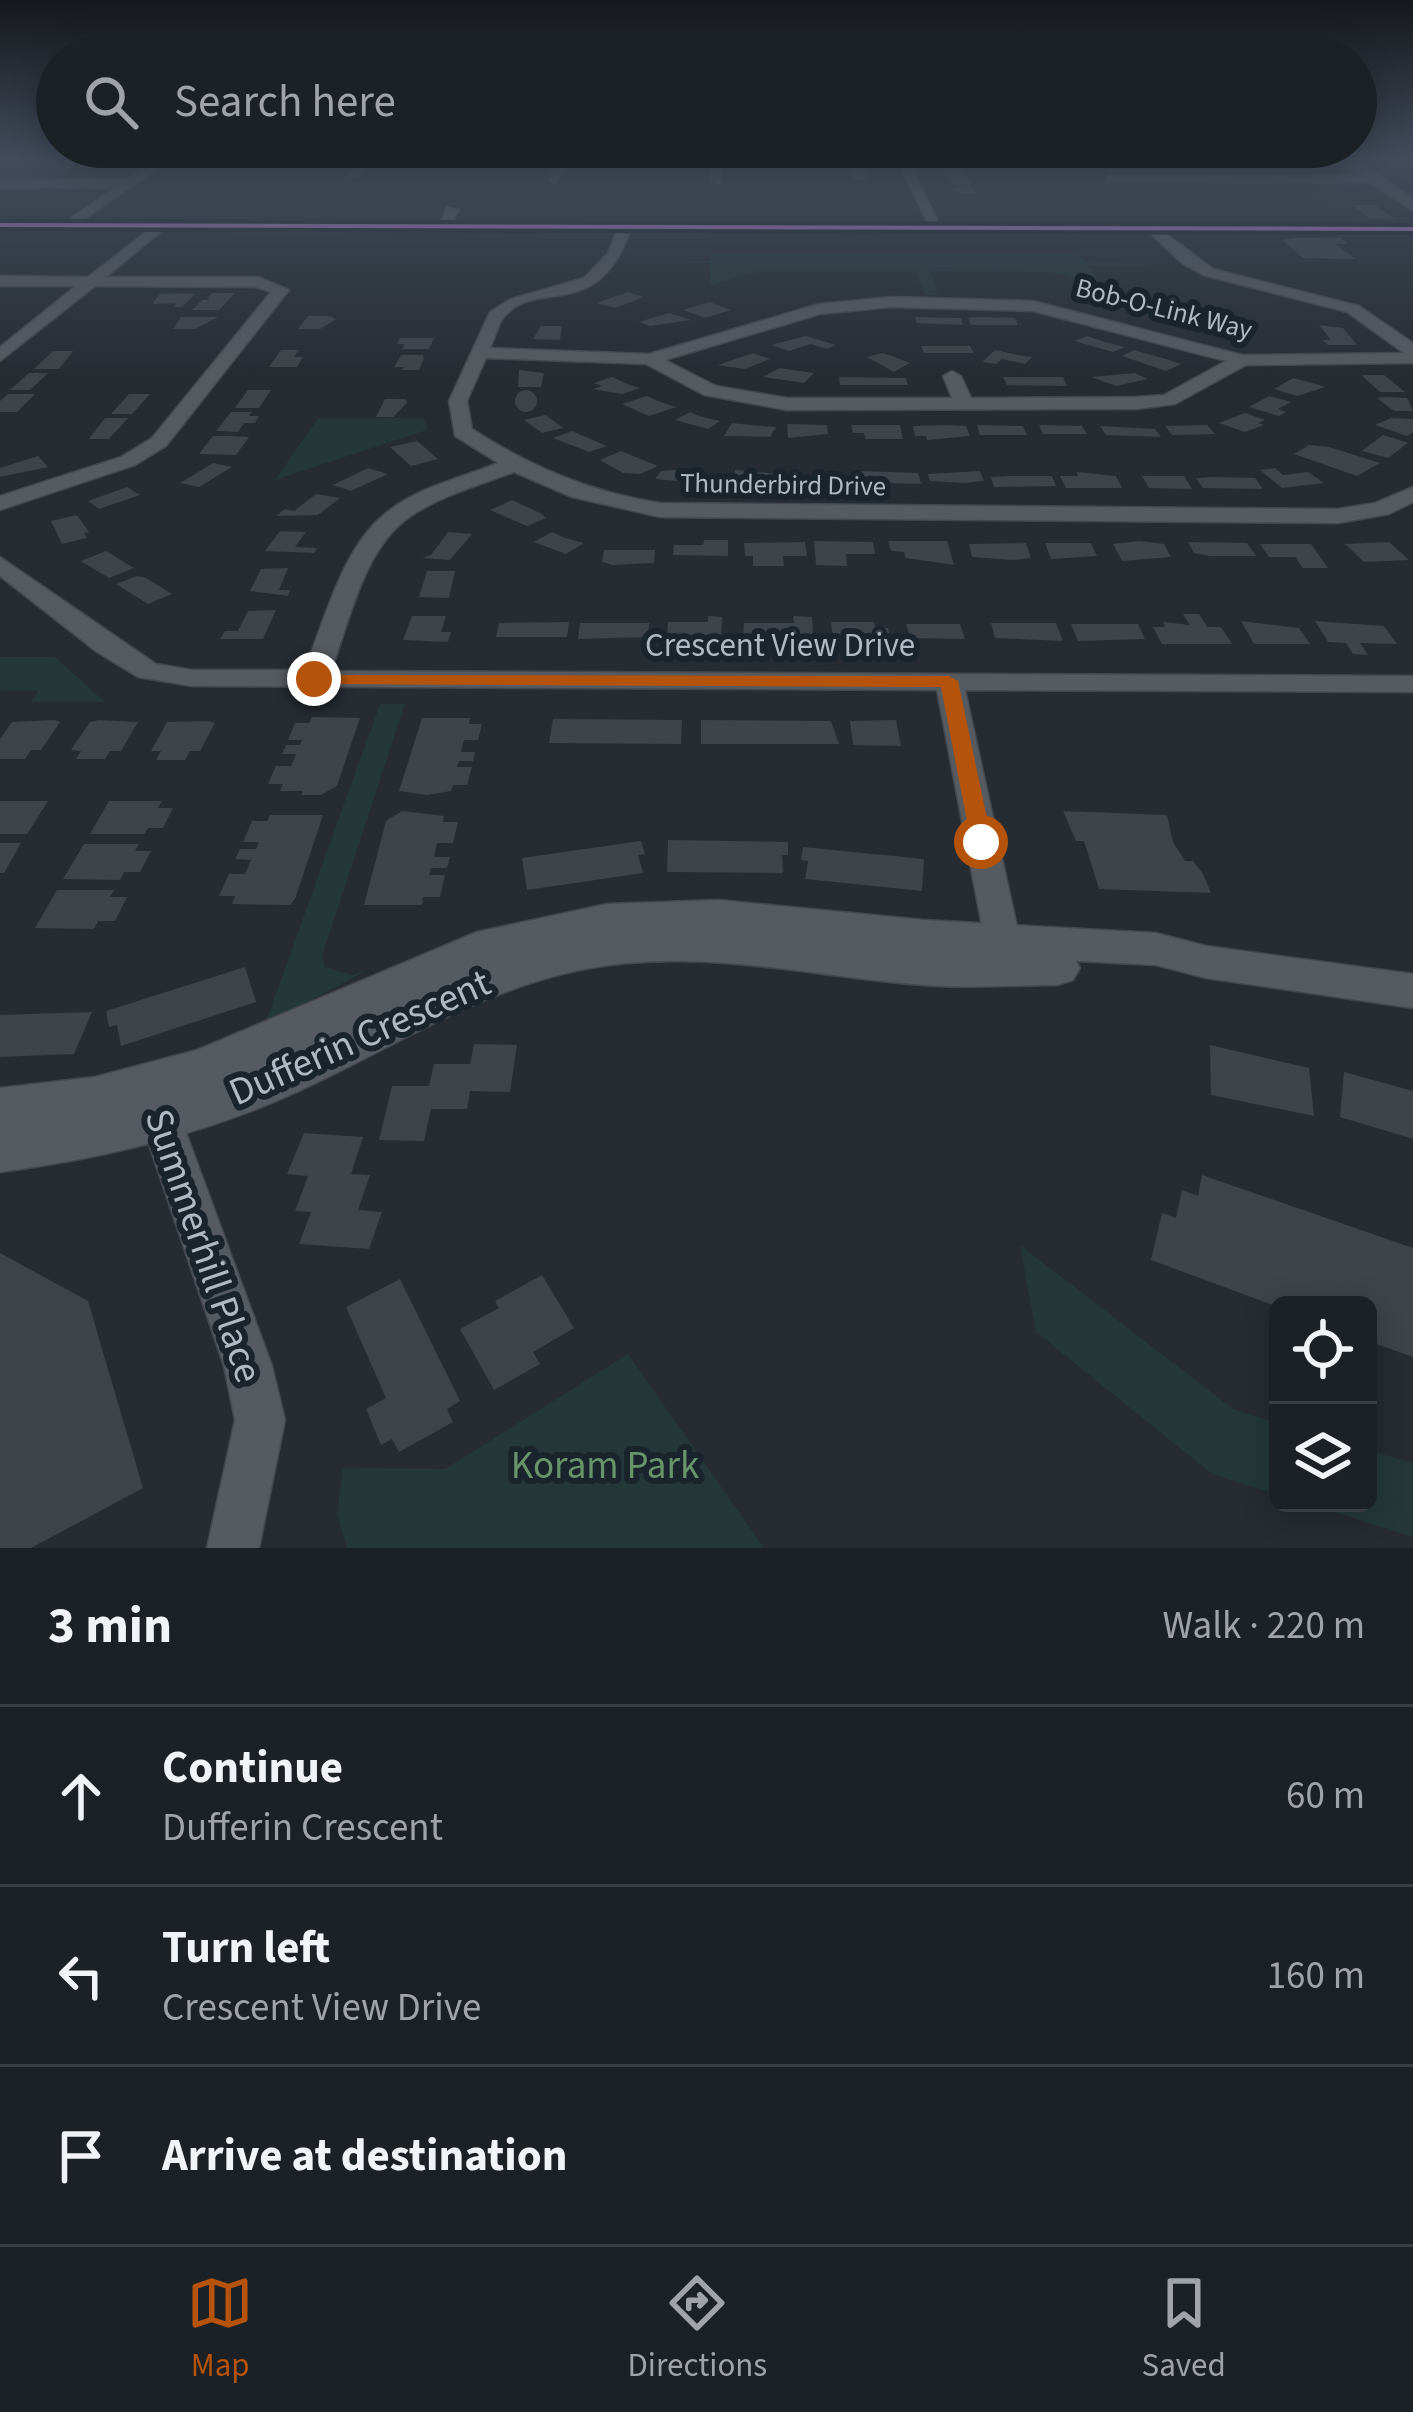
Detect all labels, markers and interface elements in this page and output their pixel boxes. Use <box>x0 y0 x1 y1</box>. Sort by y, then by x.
search box <box>36 36 1377 168</box>
icon: search <box>78 69 144 135</box>
text: Search here <box>174 70 396 134</box>
street label: Bob-O-Link Way <box>1072 268 1257 350</box>
street label: Thunderbird Drive <box>680 464 886 506</box>
street label: Crescent View Drive <box>645 622 915 669</box>
route end <box>287 652 341 706</box>
route start <box>954 815 1008 869</box>
street label: Dufferin Crescent <box>220 955 500 1121</box>
street label: Summerhill Place <box>130 1102 276 1390</box>
map controls <box>1269 1296 1377 1512</box>
button: locate <box>1269 1296 1377 1404</box>
button: layers <box>1269 1404 1377 1512</box>
park label: Koram Park <box>511 1438 699 1494</box>
text: 3 min <box>48 1590 172 1662</box>
text: Walk · 220 m <box>1162 1598 1365 1654</box>
text: Continue <box>162 1736 343 1800</box>
icon: ahead <box>48 1763 114 1829</box>
text: 60 m <box>1286 1768 1365 1824</box>
text: Dufferin Crescent <box>162 1800 443 1856</box>
text: Turn left <box>162 1916 330 1980</box>
icon: left <box>48 1943 114 2009</box>
text: 160 m <box>1267 1948 1365 2004</box>
text: Crescent View Drive <box>162 1980 481 2036</box>
icon: arrive <box>48 2123 114 2189</box>
text: Arrive at destination <box>162 2124 567 2188</box>
tab: Map <box>187 2270 253 2389</box>
tab: Directions <box>628 2270 767 2389</box>
tab: Saved <box>1142 2270 1226 2389</box>

